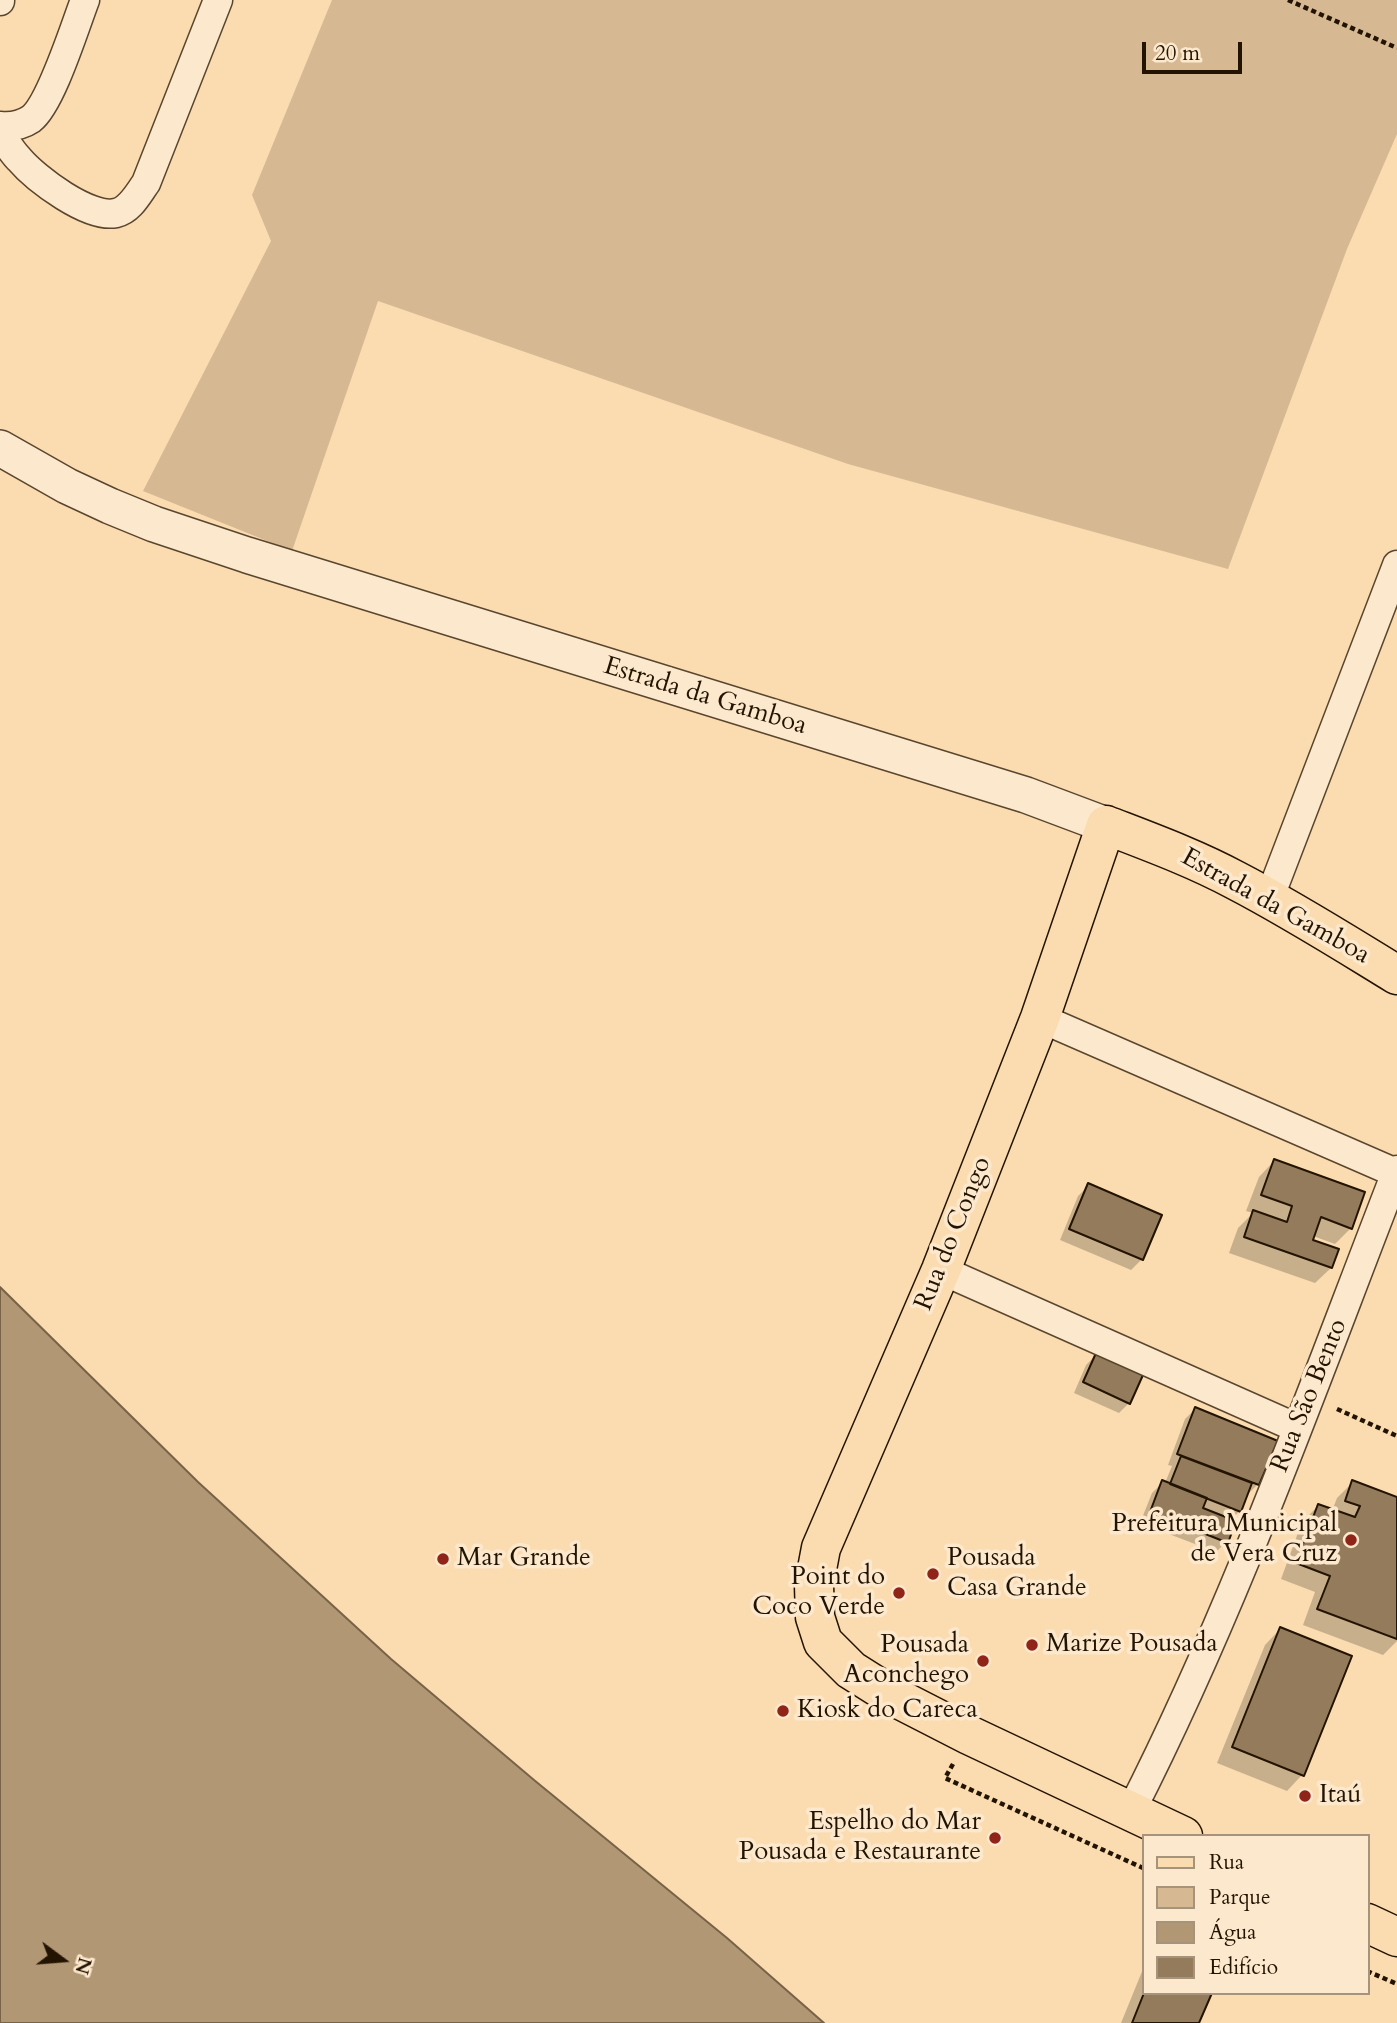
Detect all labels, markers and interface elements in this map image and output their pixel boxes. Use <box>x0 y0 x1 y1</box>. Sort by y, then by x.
scale bar <box>1145 28 1245 72</box>
text: 20 m <box>1155 39 1200 68</box>
street label: Estrada da Gamboa <box>600 651 810 743</box>
street label: Estrada da Gamboa <box>1175 842 1375 972</box>
street label: Rua do Congo <box>909 1153 999 1315</box>
street label: Rua São Bento <box>1265 1315 1355 1477</box>
place label: Prefeitura Municipal de Vera Cruz <box>1111 1509 1337 1570</box>
marker: Prefeitura Municipal de Vera Cruz <box>1343 1532 1359 1548</box>
place label: Mar Grande <box>457 1543 591 1575</box>
place label: Pousada Casa Grande <box>947 1543 1087 1604</box>
marker: Mar Grande <box>435 1551 451 1567</box>
place label: Point do Coco Verde <box>752 1562 885 1624</box>
marker: Pousada Casa Grande <box>925 1566 941 1582</box>
marker: Point do Coco Verde <box>891 1585 907 1601</box>
place label: Marize Pousada <box>1046 1629 1218 1661</box>
place label: Pousada Aconchego <box>843 1630 969 1692</box>
marker: Marize Pousada <box>1024 1637 1040 1653</box>
marker: Pousada Aconchego <box>975 1653 991 1669</box>
place label: Kiosk do Careca <box>797 1695 978 1727</box>
marker: Kiosk do Careca <box>775 1703 791 1719</box>
place label: Itaú <box>1319 1780 1362 1812</box>
marker: Itaú <box>1297 1788 1313 1804</box>
place label: Espelho do Mar Pousada e Restaurante <box>739 1807 981 1868</box>
marker: Espelho do Mar Pousada e Restaurante <box>987 1830 1003 1846</box>
legend <box>1142 1834 1369 1995</box>
text: Rua <box>1209 1848 1244 1877</box>
text: Parque <box>1209 1883 1270 1912</box>
text: Água <box>1209 1918 1256 1947</box>
north arrow <box>28 1925 98 1995</box>
text: Edifício <box>1209 1953 1278 1982</box>
text: N <box>68 1954 98 1977</box>

